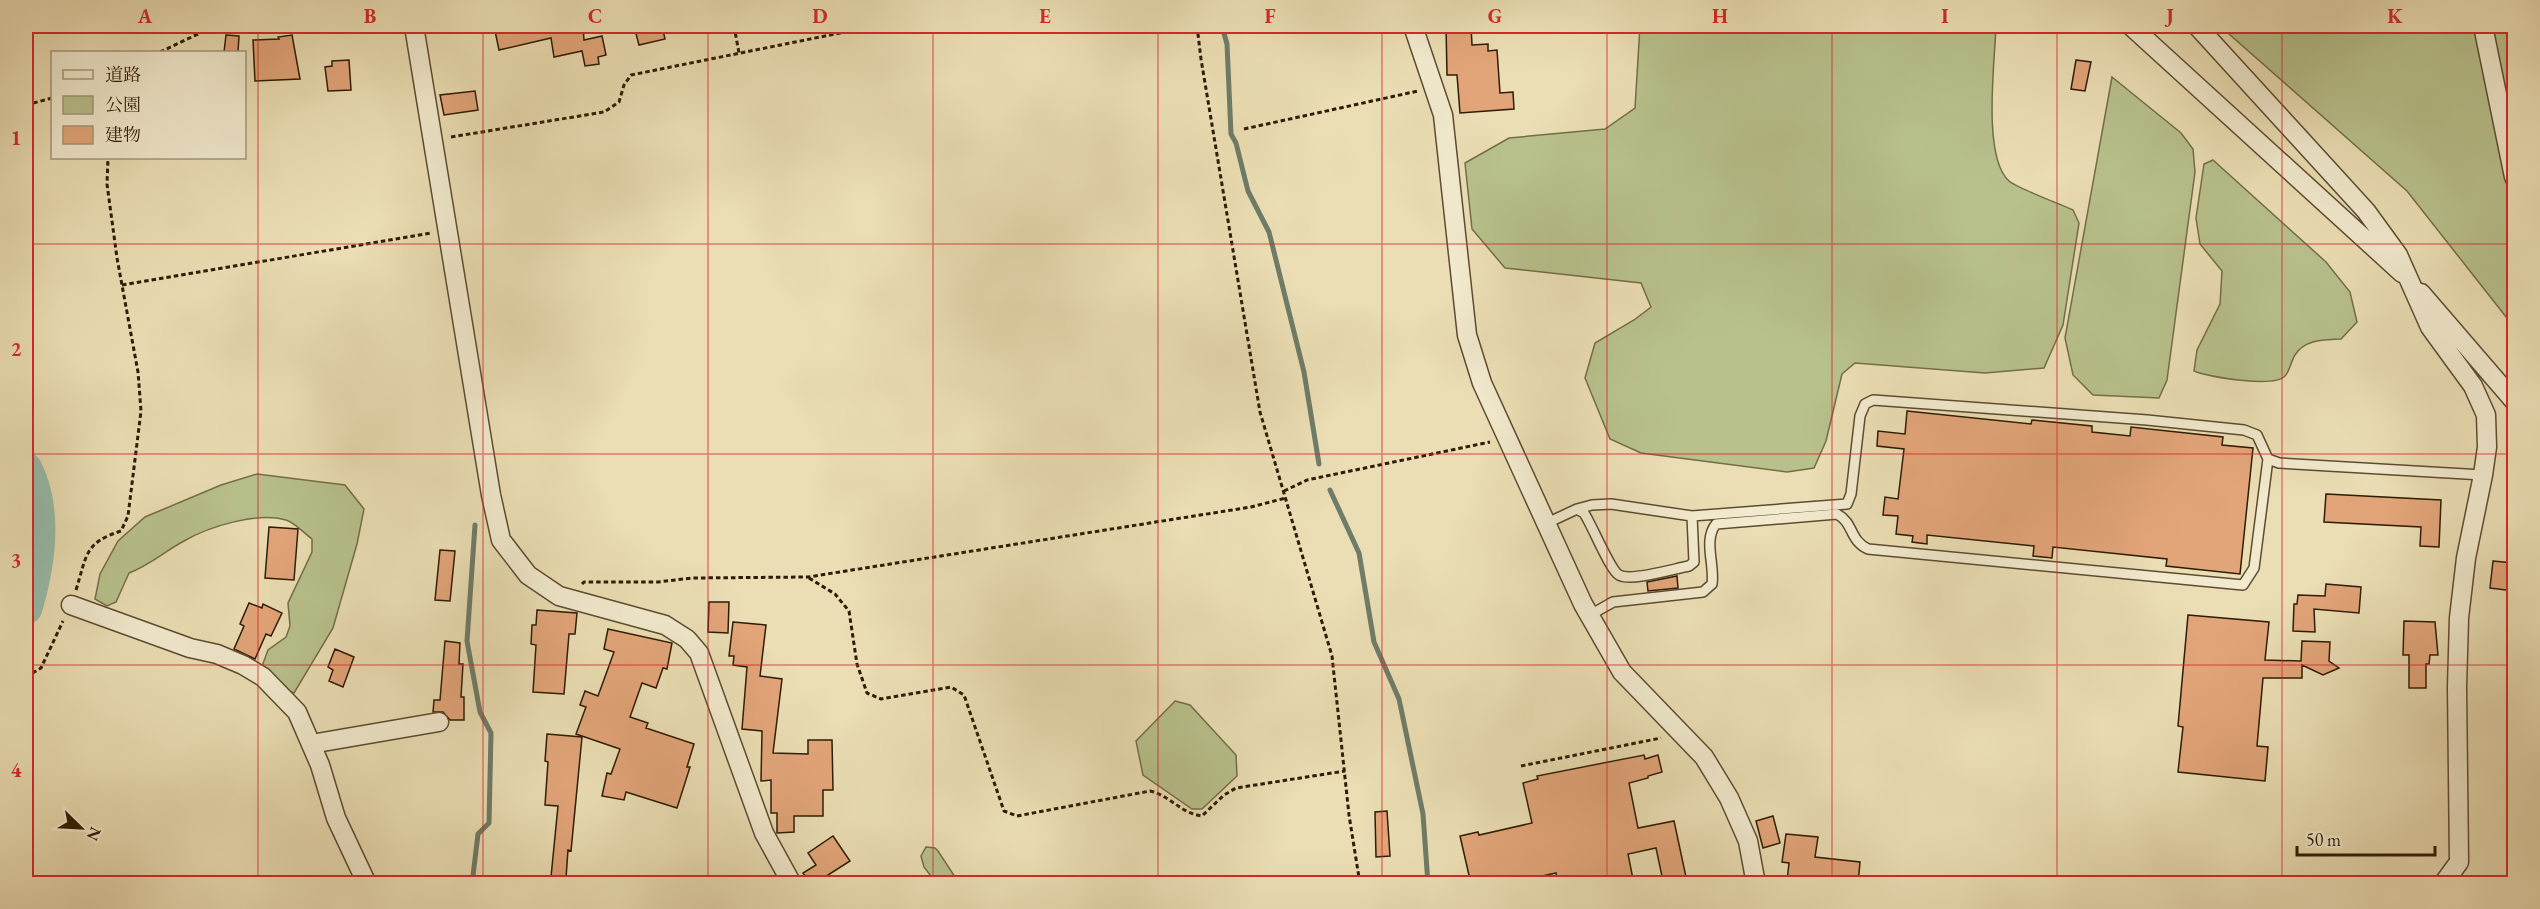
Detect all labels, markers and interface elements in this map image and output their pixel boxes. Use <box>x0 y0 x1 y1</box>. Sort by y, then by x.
text: A <box>137 3 153 29</box>
text: B <box>364 3 376 29</box>
text: C <box>588 3 602 29</box>
text: D <box>812 3 828 29</box>
text: E <box>1039 3 1051 29</box>
text: F <box>1265 3 1276 29</box>
text: G <box>1488 3 1502 29</box>
text: H <box>1712 3 1728 29</box>
text: I <box>1941 3 1949 29</box>
text: J <box>2164 3 2174 29</box>
text: K <box>2387 3 2403 29</box>
legend <box>51 51 246 159</box>
text: 道路 <box>105 63 141 86</box>
text: 公園 <box>105 93 141 116</box>
text: 建物 <box>105 123 141 146</box>
text: 1 <box>11 125 21 151</box>
text: 2 <box>11 336 22 362</box>
text: 3 <box>11 547 21 573</box>
text: 4 <box>11 757 22 783</box>
north arrow <box>51 798 111 858</box>
scale bar <box>2297 819 2435 857</box>
text: N <box>82 824 106 844</box>
text: 50 m <box>2306 828 2341 851</box>

